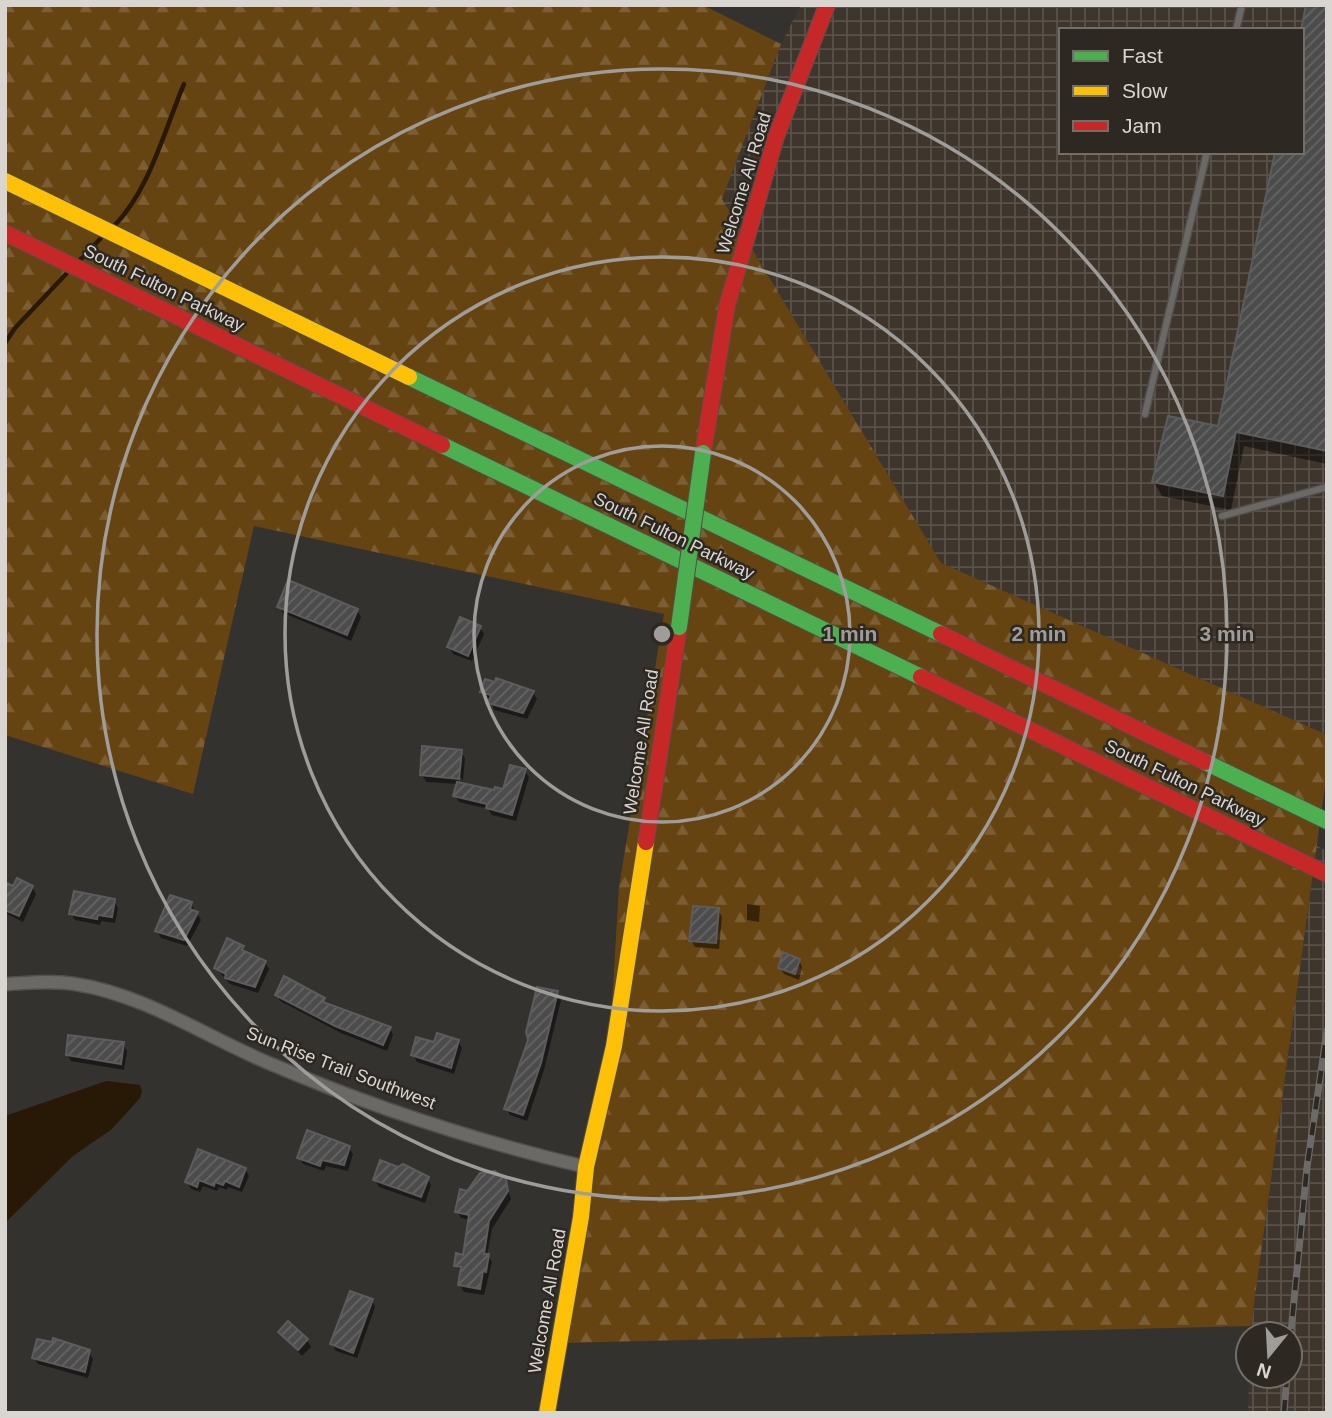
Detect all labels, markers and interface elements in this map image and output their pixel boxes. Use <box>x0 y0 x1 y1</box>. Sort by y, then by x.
legend <box>1059 28 1304 154</box>
text: Fast <box>1122 44 1163 67</box>
text: Slow <box>1122 79 1168 102</box>
street label: Welcome All Road <box>713 110 775 256</box>
text: Jam <box>1122 114 1162 137</box>
street label: South Fulton Parkway <box>80 240 248 336</box>
street label: South Fulton Parkway <box>590 488 758 584</box>
centre of rings <box>650 622 674 646</box>
text: 1 min <box>823 622 877 645</box>
text: 2 min <box>1012 622 1066 645</box>
text: 3 min <box>1200 622 1254 645</box>
street label: Welcome All Road <box>620 668 662 816</box>
street label: South Fulton Parkway <box>1101 735 1269 831</box>
street label: Sun Rise Trail Southwest <box>244 1023 438 1113</box>
street label: Welcome All Road <box>524 1227 570 1375</box>
north arrow <box>1234 1320 1304 1390</box>
text: N <box>1254 1359 1274 1383</box>

